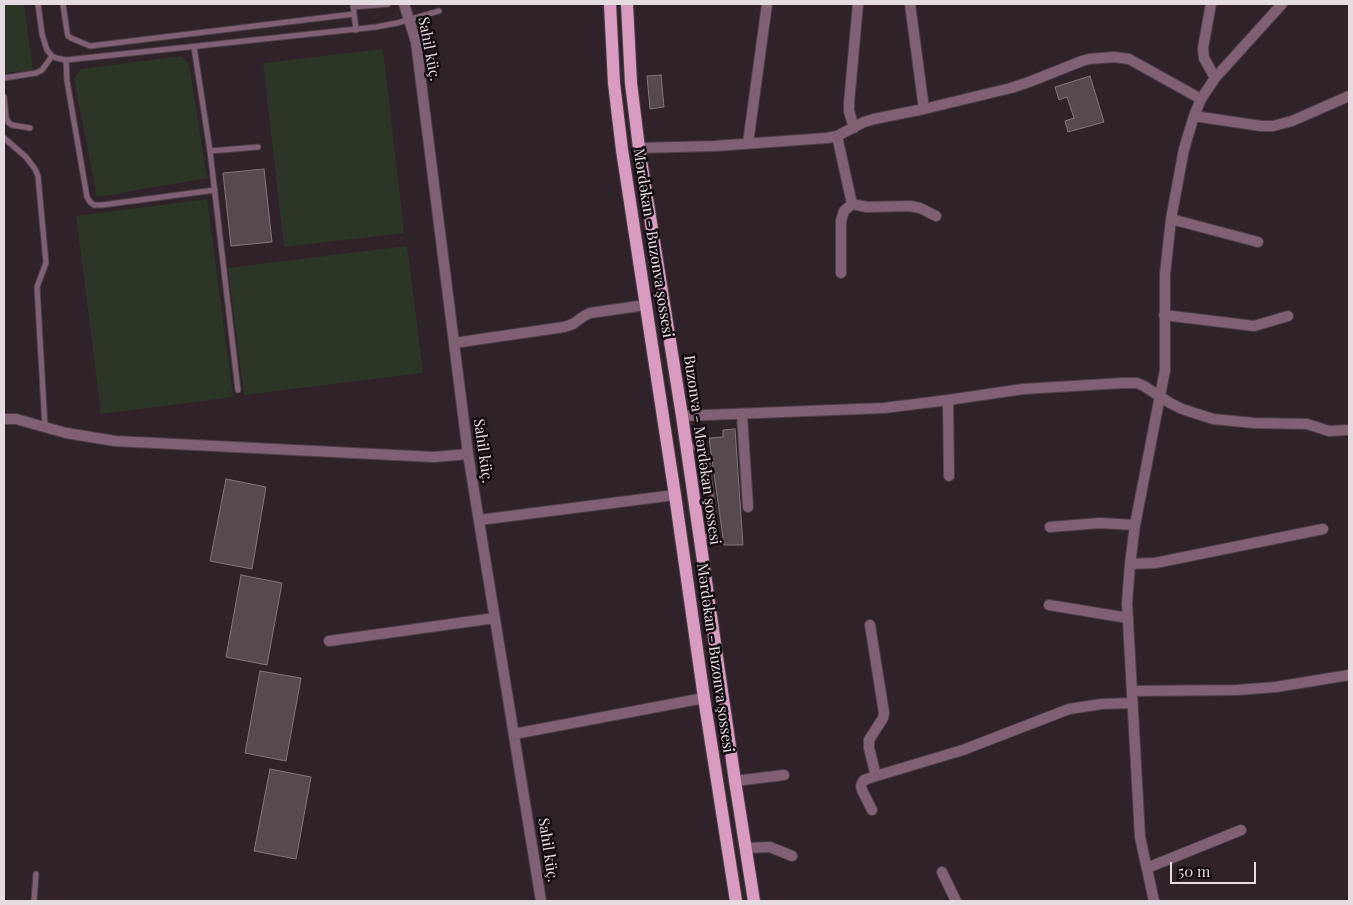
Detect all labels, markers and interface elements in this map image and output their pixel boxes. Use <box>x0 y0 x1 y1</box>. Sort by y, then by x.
street label: Sahil küç. <box>414 15 444 83</box>
street label: Mərdəkan - Buzonva şossesi <box>629 147 677 339</box>
street label: Buzonva - Mərdəkan şossesi <box>680 354 724 546</box>
street label: Sahil küç. <box>470 418 496 484</box>
street label: Mərdəkan - Buzonva şossesi <box>693 562 737 754</box>
street label: Sahil küç. <box>534 817 562 883</box>
scale bar <box>1173 852 1259 884</box>
text: 50 m <box>1178 861 1210 881</box>

